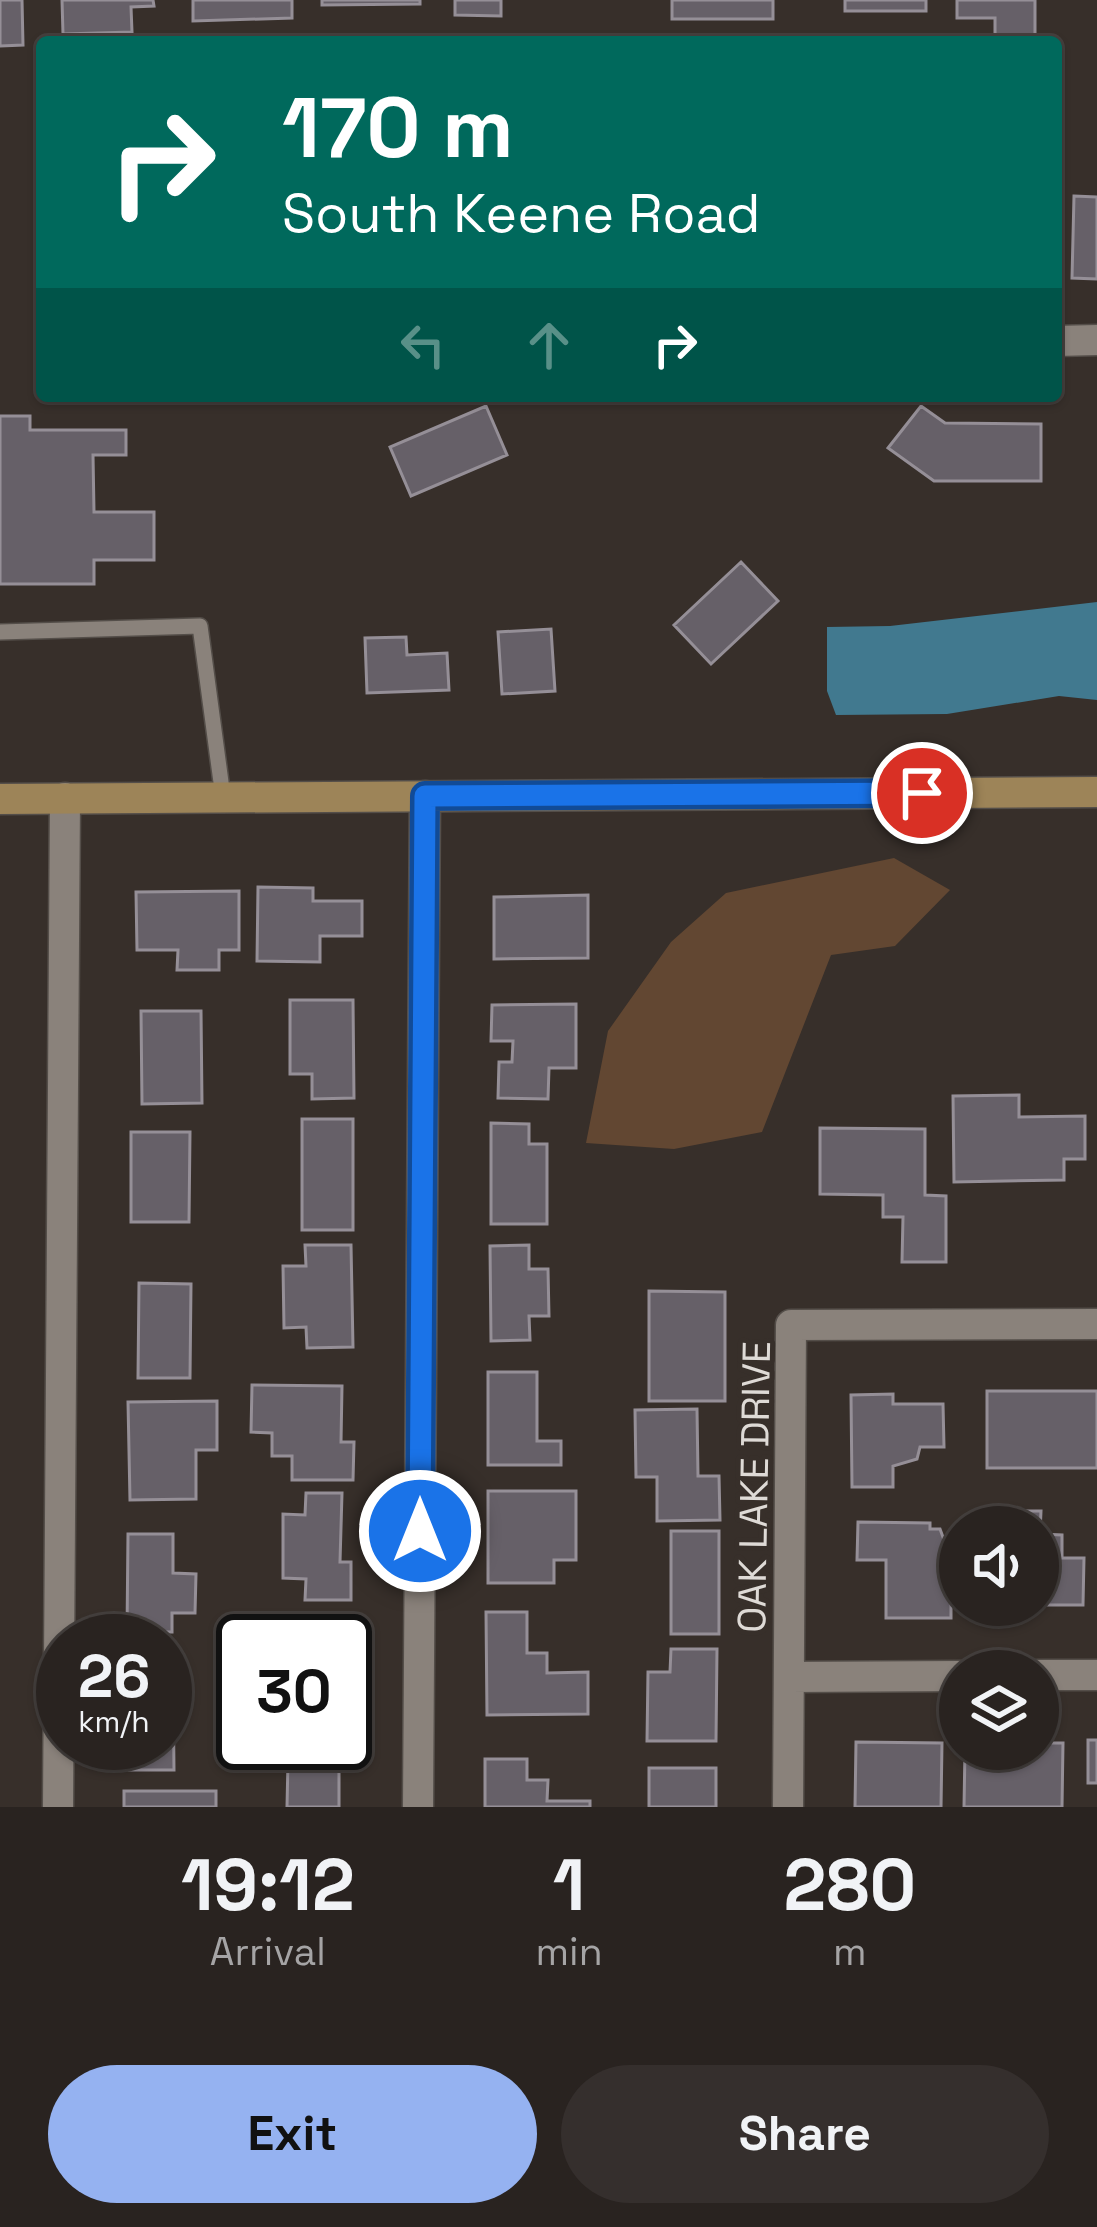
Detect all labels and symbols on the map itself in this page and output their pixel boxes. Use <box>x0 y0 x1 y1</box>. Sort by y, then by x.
pin <box>871 742 973 844</box>
street label: OAK LAKE DRIVE <box>727 1341 781 1633</box>
position arrow <box>357 1468 483 1594</box>
speed limit sign: 30 <box>216 1614 372 1770</box>

